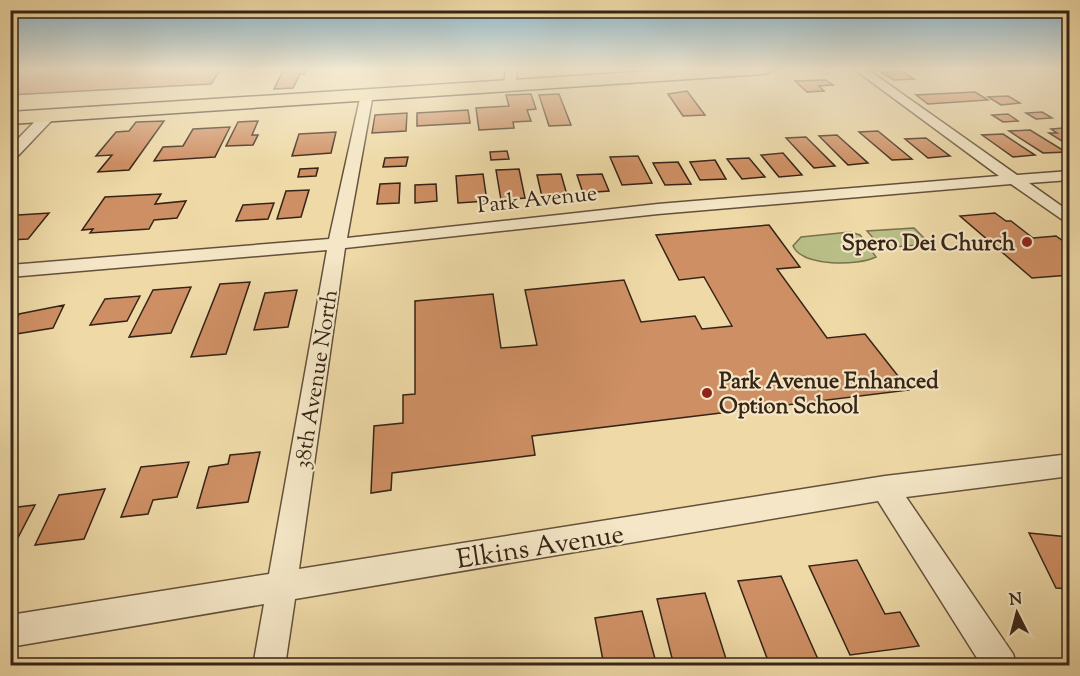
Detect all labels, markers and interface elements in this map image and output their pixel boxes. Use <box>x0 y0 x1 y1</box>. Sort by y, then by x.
street label: Park Avenue <box>476 179 599 223</box>
place label: Spero Dei Church <box>842 229 1015 261</box>
marker: Spero Dei Church <box>1020 235 1034 249</box>
street label: 38th Avenue North <box>288 287 348 471</box>
place label: Park Avenue Enhanced Option School <box>719 367 939 424</box>
marker: Park Avenue Enhanced Option School <box>700 386 714 400</box>
street label: Elkins Avenue <box>454 516 627 581</box>
north arrow <box>987 583 1047 643</box>
text: N <box>1008 588 1023 613</box>

